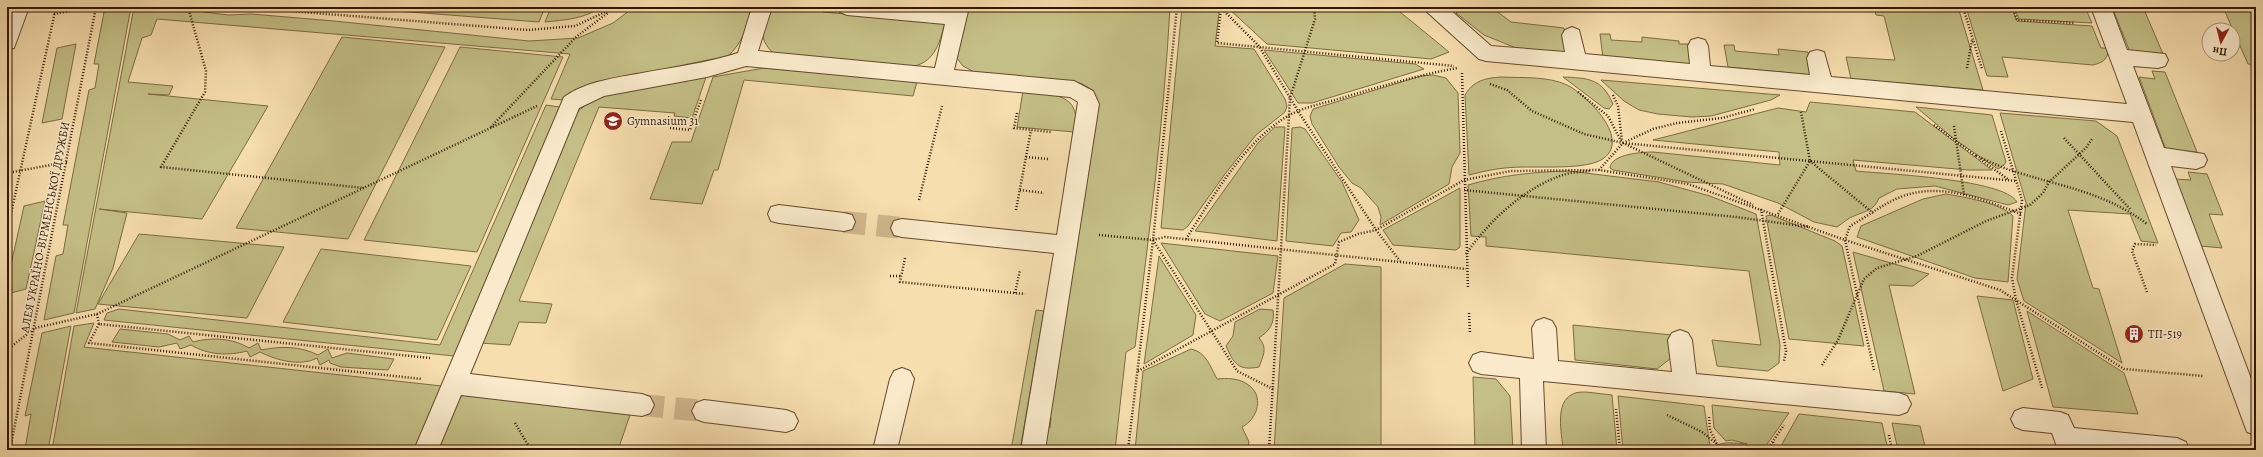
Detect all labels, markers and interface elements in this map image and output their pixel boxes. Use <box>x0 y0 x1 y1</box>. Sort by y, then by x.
north arrow <box>2201 22 2241 62</box>
text: Пн <box>2211 43 2228 60</box>
school or university icon: Gymnasium 31 <box>602 110 624 132</box>
place label: Gymnasium 31 <box>627 113 698 129</box>
street label: АЛЕЯ УКРАЇНО-ВІРМЕНСЬКОЇ ДРУЖБИ <box>16 120 73 335</box>
building icon: ТП-519 <box>2123 323 2145 345</box>
place label: ТП-519 <box>2148 326 2182 342</box>

